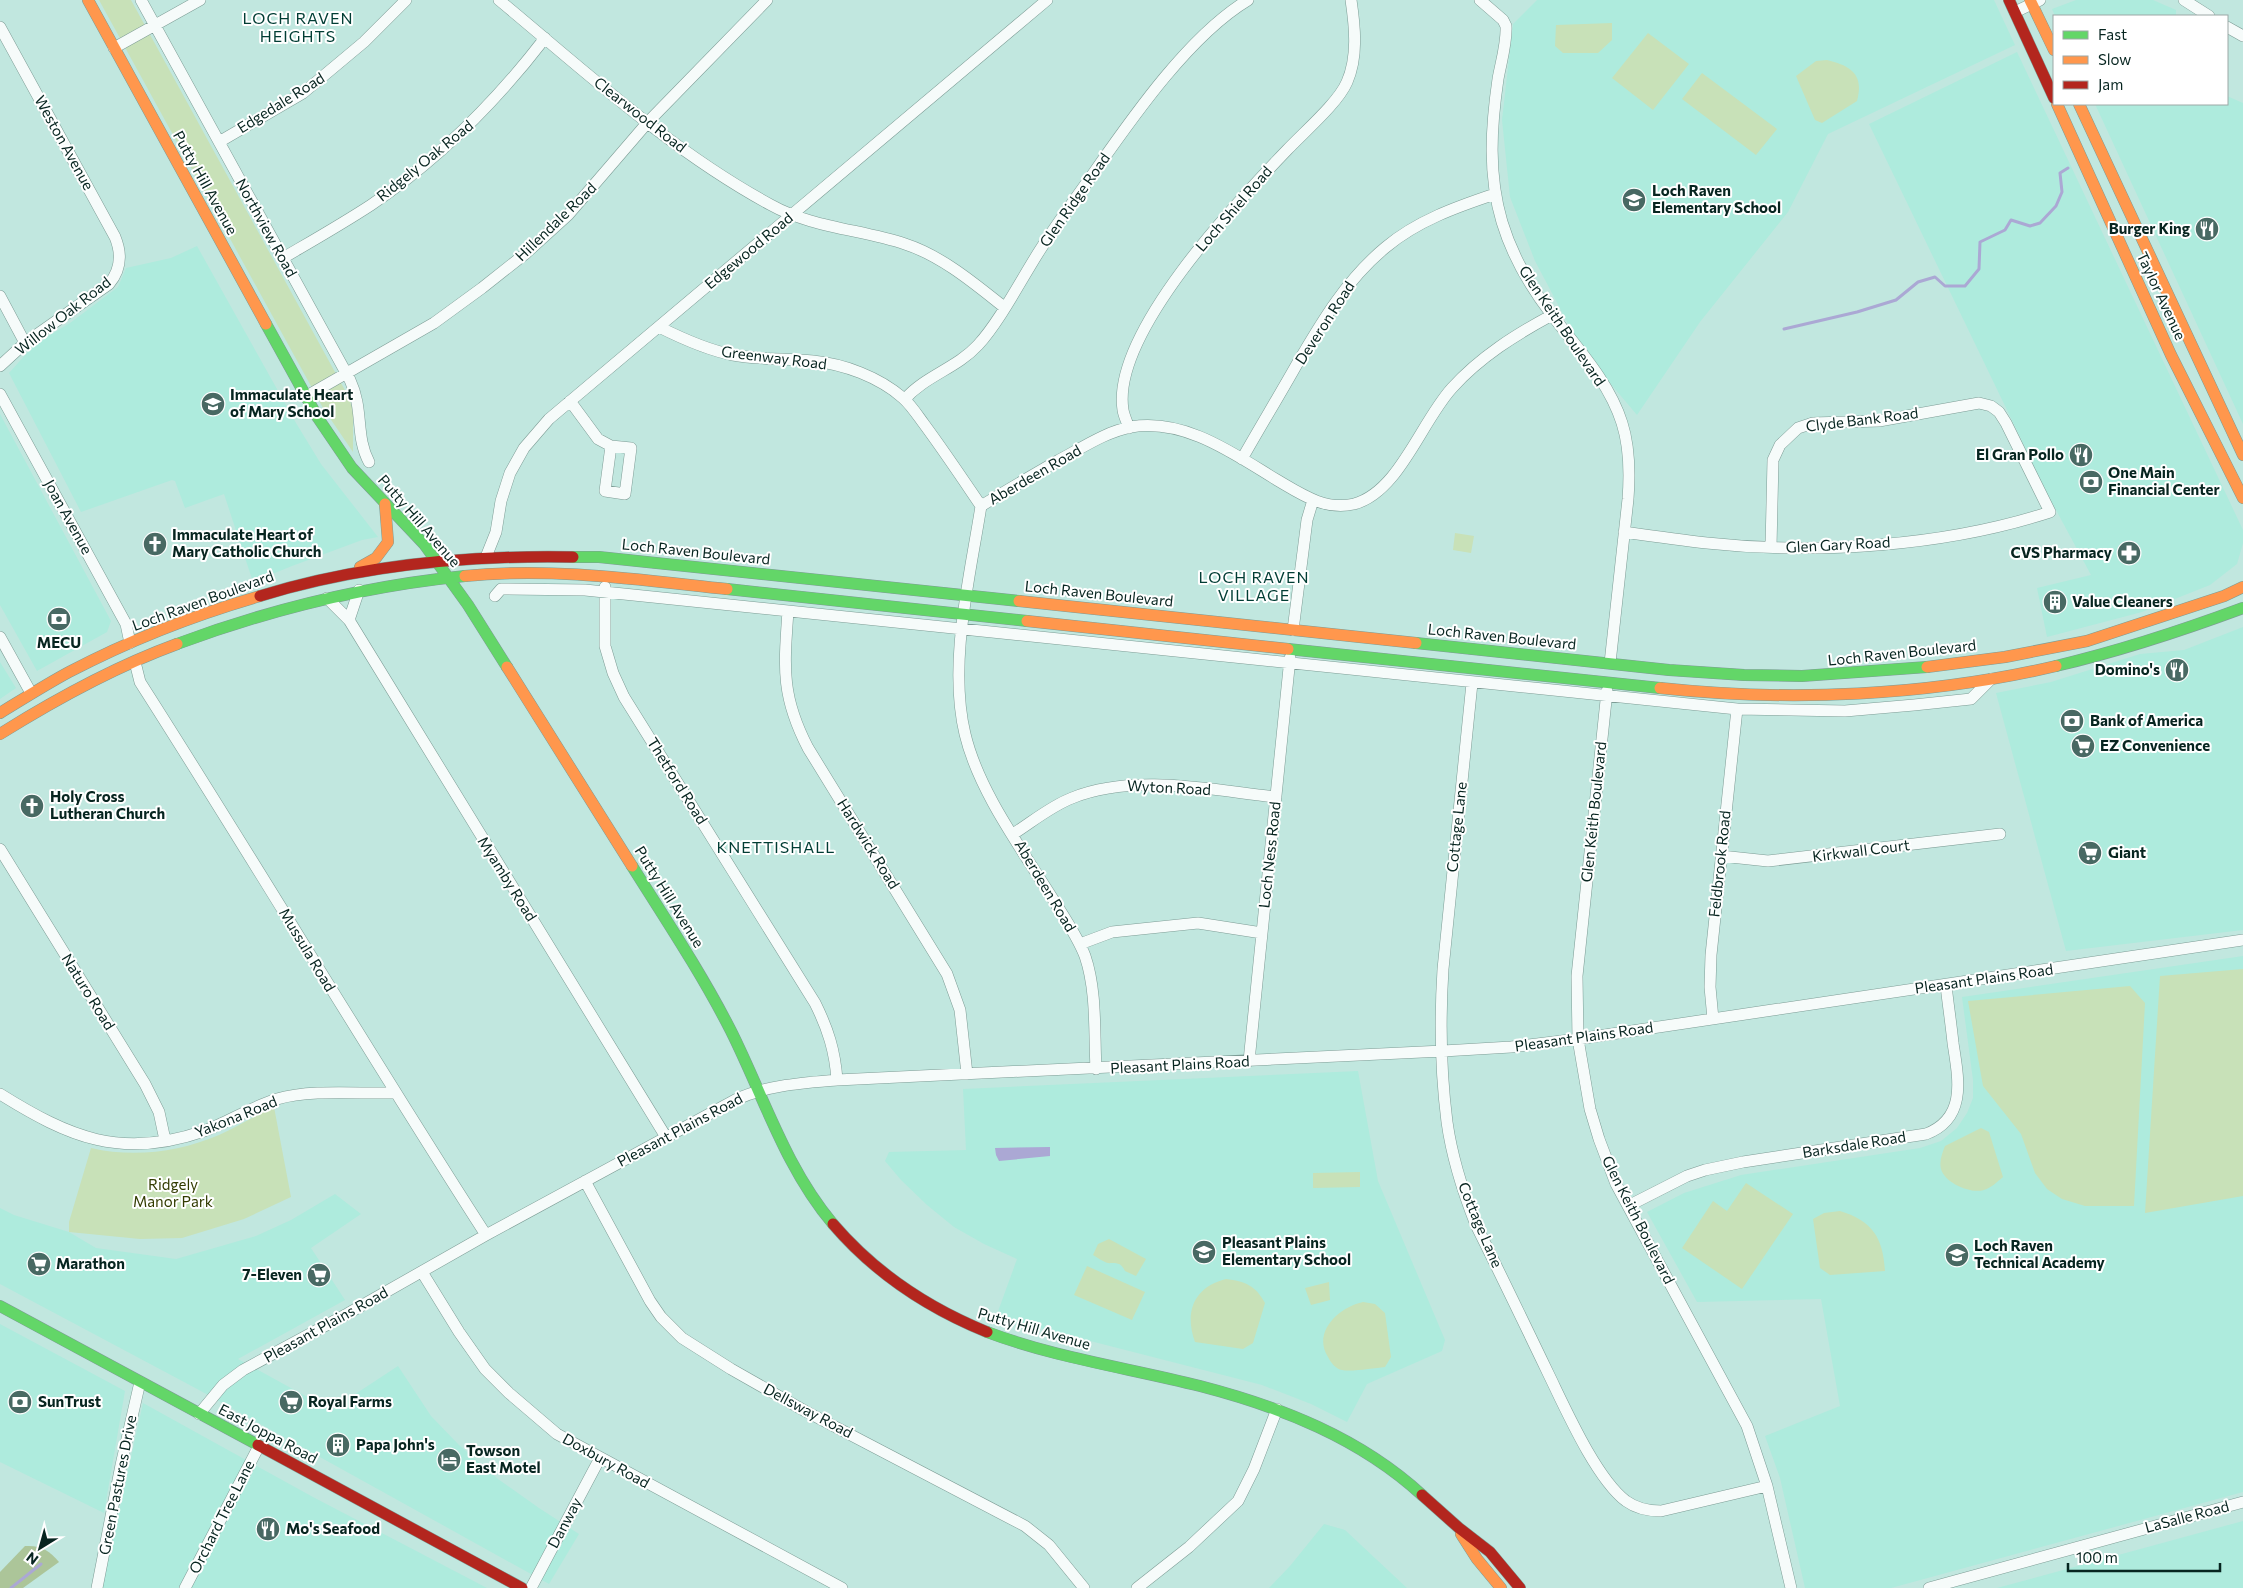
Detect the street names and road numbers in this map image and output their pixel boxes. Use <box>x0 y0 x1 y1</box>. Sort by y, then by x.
street label: Edgedale Road <box>233 68 327 136</box>
street label: Clearwood Road <box>591 73 690 156</box>
street label: Weston Avenue <box>31 92 98 193</box>
street label: Ridgely Oak Road <box>372 116 476 205</box>
street label: Putty Hill Avenue <box>170 127 242 238</box>
street label: Glen Ridge Road <box>1035 149 1113 250</box>
street label: Loch Shiel Road <box>1191 162 1275 255</box>
street label: Northview Road <box>232 175 301 280</box>
street label: Hillendale Road <box>511 178 599 264</box>
street label: Edgewood Road <box>701 208 796 292</box>
street label: Taylor Avenue <box>2134 249 2190 343</box>
street label: Glen Keith Boulevard <box>1516 262 1610 389</box>
street label: Willow Oak Road <box>11 272 114 358</box>
street label: Deveron Road <box>1291 278 1358 367</box>
street label: Greenway Road <box>720 342 828 372</box>
street label: Clyde Bank Road <box>1805 403 1919 435</box>
street label: Aberdeen Road <box>985 440 1084 508</box>
street label: Putty Hill Avenue <box>375 471 465 570</box>
street label: Joan Avenue <box>41 476 97 557</box>
street label: Glen Gary Road <box>1785 532 1891 556</box>
street label: Loch Raven Boulevard <box>621 534 771 568</box>
street label: Loch Raven Boulevard <box>129 566 276 634</box>
street label: Loch Raven Boulevard <box>1024 576 1174 610</box>
street label: Loch Raven Boulevard <box>1427 619 1577 653</box>
street label: Loch Raven Boulevard <box>1827 635 1977 669</box>
street label: Thetford Road <box>644 734 712 827</box>
street label: Glen Keith Boulevard <box>1577 741 1609 883</box>
street label: Wyton Road <box>1127 776 1212 798</box>
street label: Cottage Lane <box>1442 781 1470 873</box>
street label: Hardwick Road <box>834 795 904 892</box>
street label: Loch Ness Road <box>1254 801 1284 909</box>
street label: Feldbrook Road <box>1704 810 1734 918</box>
street label: Myamby Road <box>475 833 541 924</box>
street label: Kirkwall Court <box>1811 835 1911 865</box>
street label: Aberdeen Road <box>1011 836 1080 935</box>
street label: Putty Hill Avenue <box>631 842 708 951</box>
street label: Mussula Road <box>276 904 340 995</box>
street label: Naturo Road <box>58 950 119 1033</box>
street label: Pleasant Plains Road <box>1914 959 2054 997</box>
street label: Pleasant Plains Road <box>1514 1017 1654 1055</box>
street label: Pleasant Plains Road <box>1110 1051 1250 1077</box>
street label: Pleasant Plains Road <box>614 1088 745 1170</box>
street label: Yakona Road <box>192 1091 279 1141</box>
street label: Barksdale Road <box>1801 1127 1907 1161</box>
street label: Glen Keith Boulevard <box>1599 1152 1679 1287</box>
street label: Cottage Lane <box>1455 1179 1507 1270</box>
street label: Pleasant Plains Road <box>260 1282 391 1366</box>
street label: Putty Hill Avenue <box>976 1303 1093 1353</box>
street label: Dellsway Road <box>761 1379 856 1441</box>
street label: East Joppa Road <box>216 1399 321 1467</box>
street label: Green Pastures Drive <box>95 1413 139 1556</box>
street label: Doxbury Road <box>560 1429 653 1491</box>
street label: Orchard Tree Lane <box>185 1457 258 1576</box>
street label: Danway <box>543 1494 585 1551</box>
street label: LaSalle Road <box>2143 1496 2231 1536</box>

